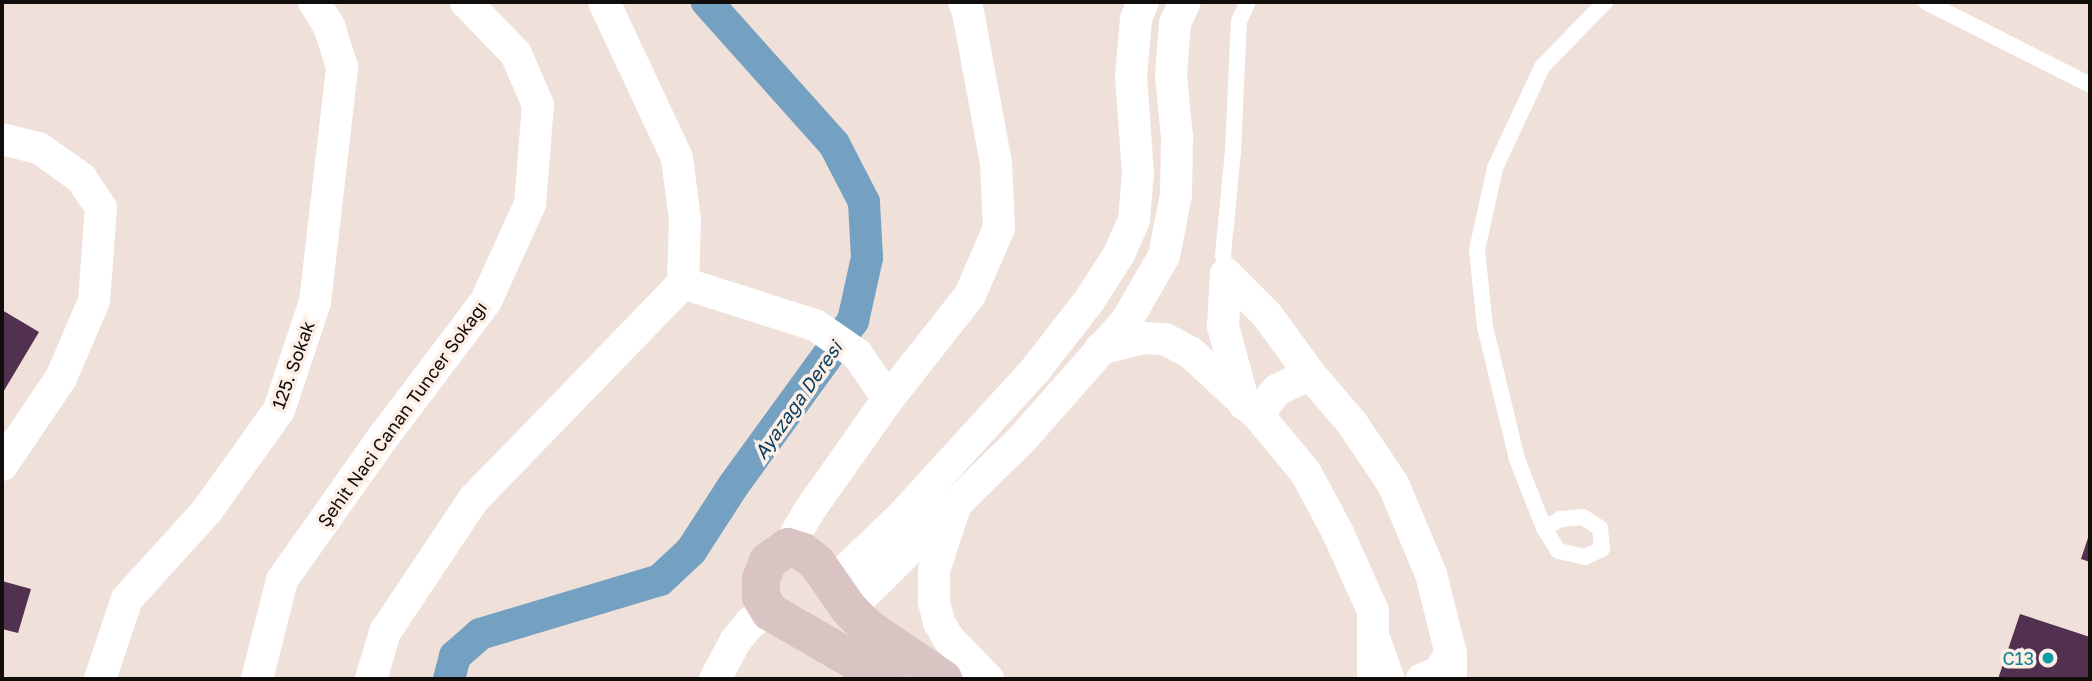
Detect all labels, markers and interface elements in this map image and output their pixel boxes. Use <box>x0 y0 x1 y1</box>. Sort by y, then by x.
street label: Şehit Naci Canan Tuncer Sokağı <box>313 297 491 531</box>
street label: 125. Sokak <box>267 318 319 412</box>
water label: Ayazağa Deresi <box>749 337 847 463</box>
place label: C13 <box>2003 647 2034 669</box>
marker: C13 <box>2040 650 2056 666</box>

